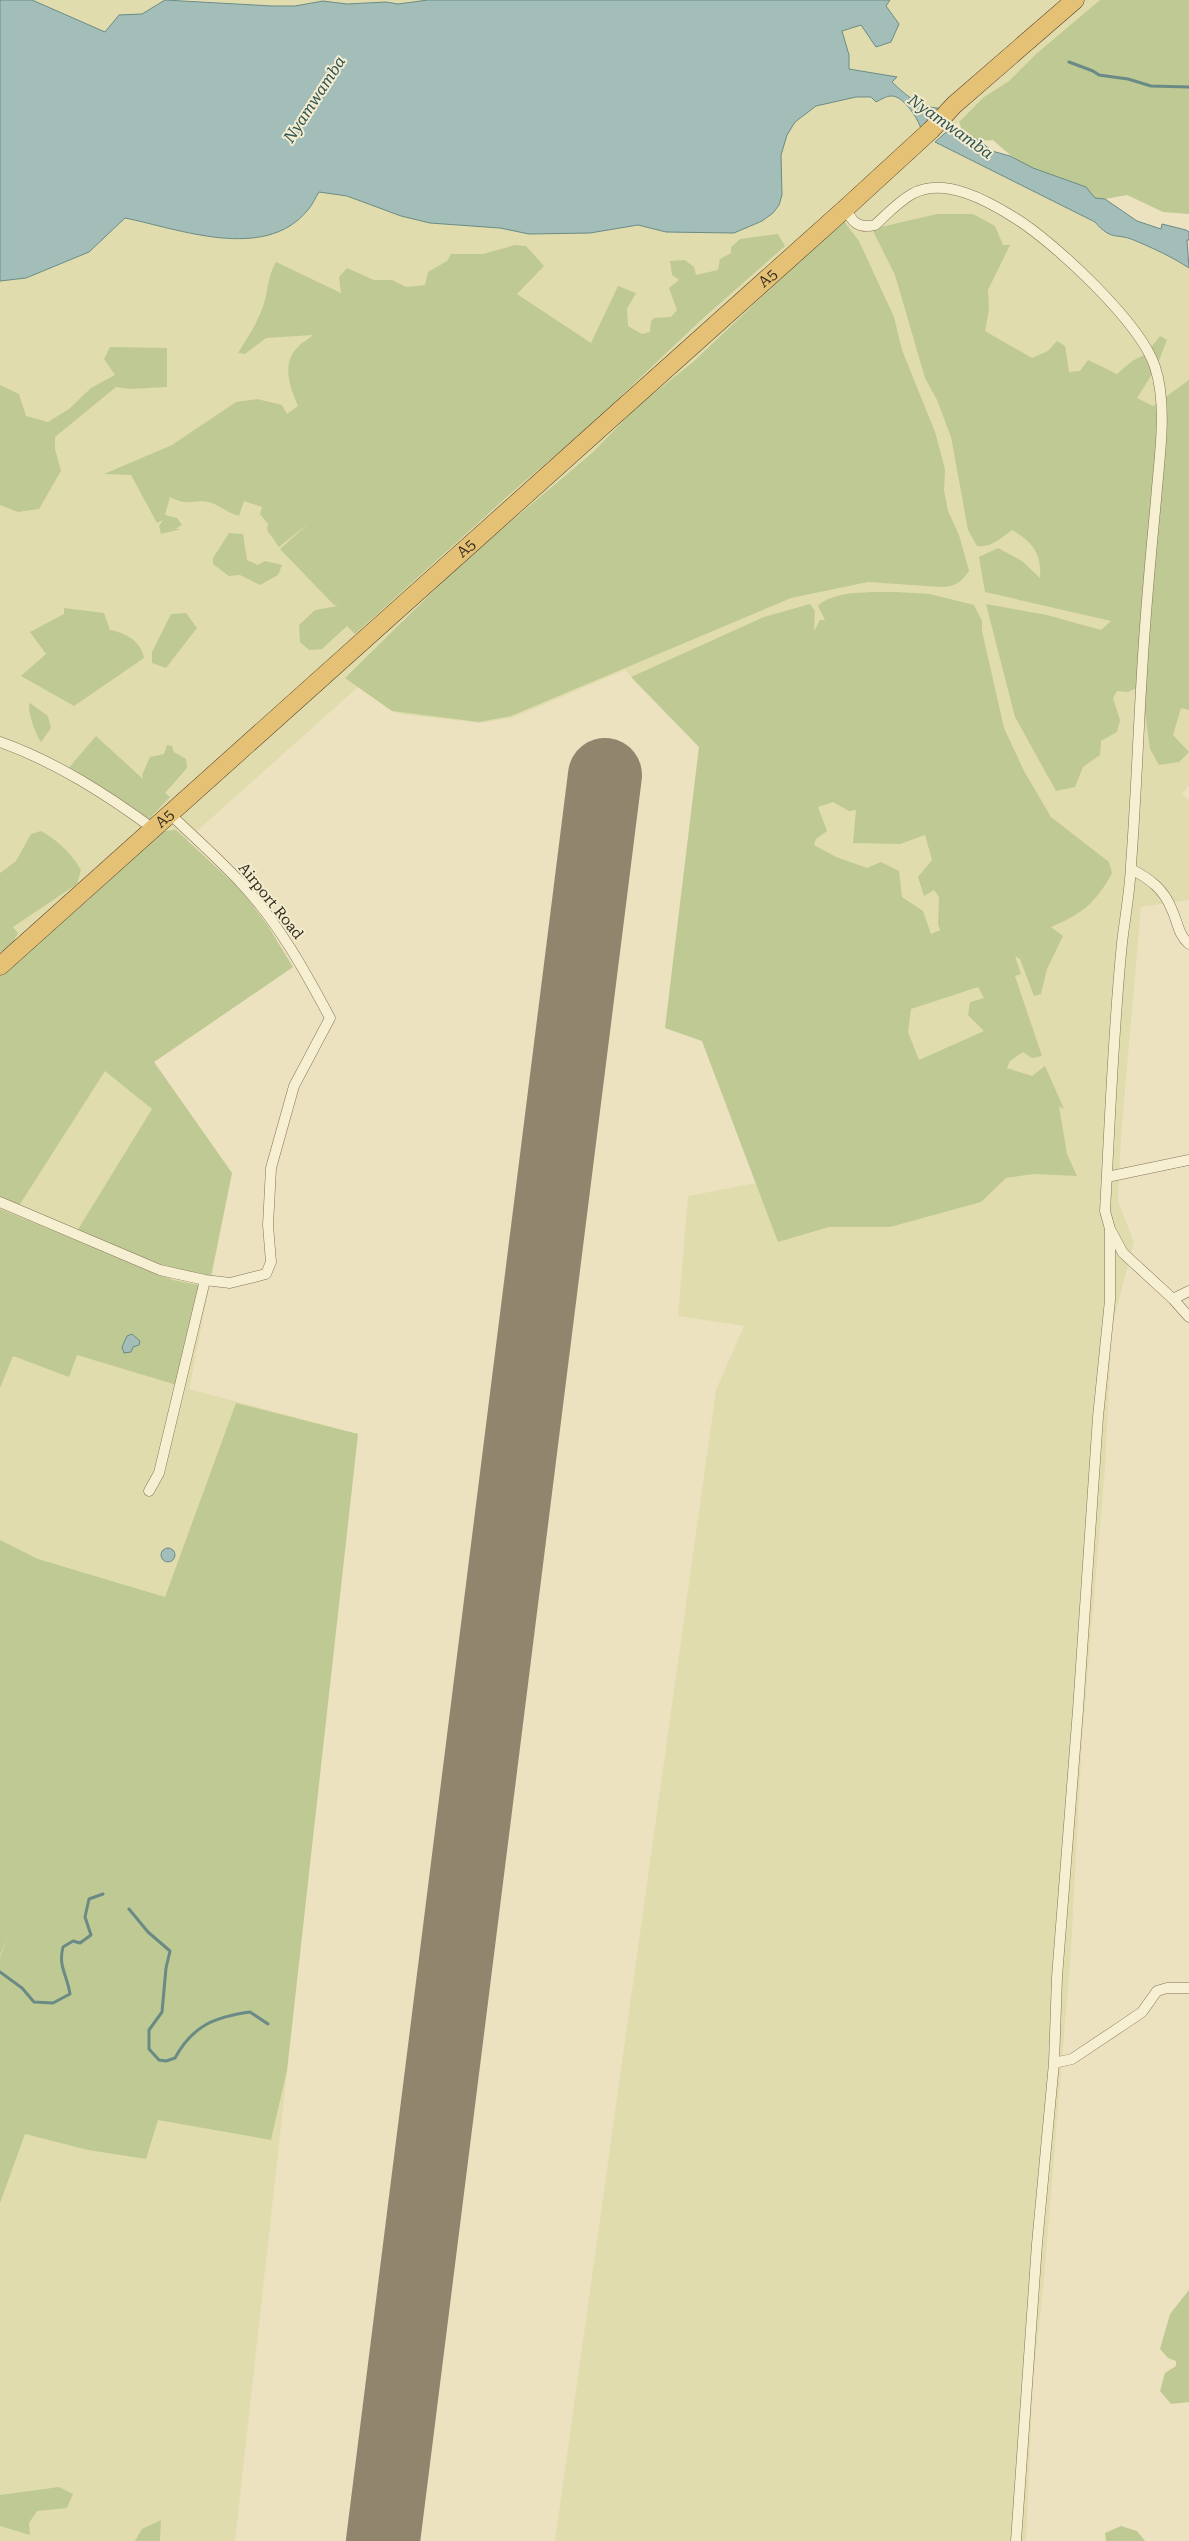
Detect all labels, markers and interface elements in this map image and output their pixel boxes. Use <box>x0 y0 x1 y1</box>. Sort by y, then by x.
water label: Nyamwamba <box>279 52 350 147</box>
water label: Nyamwamba <box>904 90 997 163</box>
street label: A5 <box>755 265 781 291</box>
street label: A5 <box>453 535 479 561</box>
street label: A5 <box>152 806 178 832</box>
street label: Airport Road <box>235 859 308 943</box>

